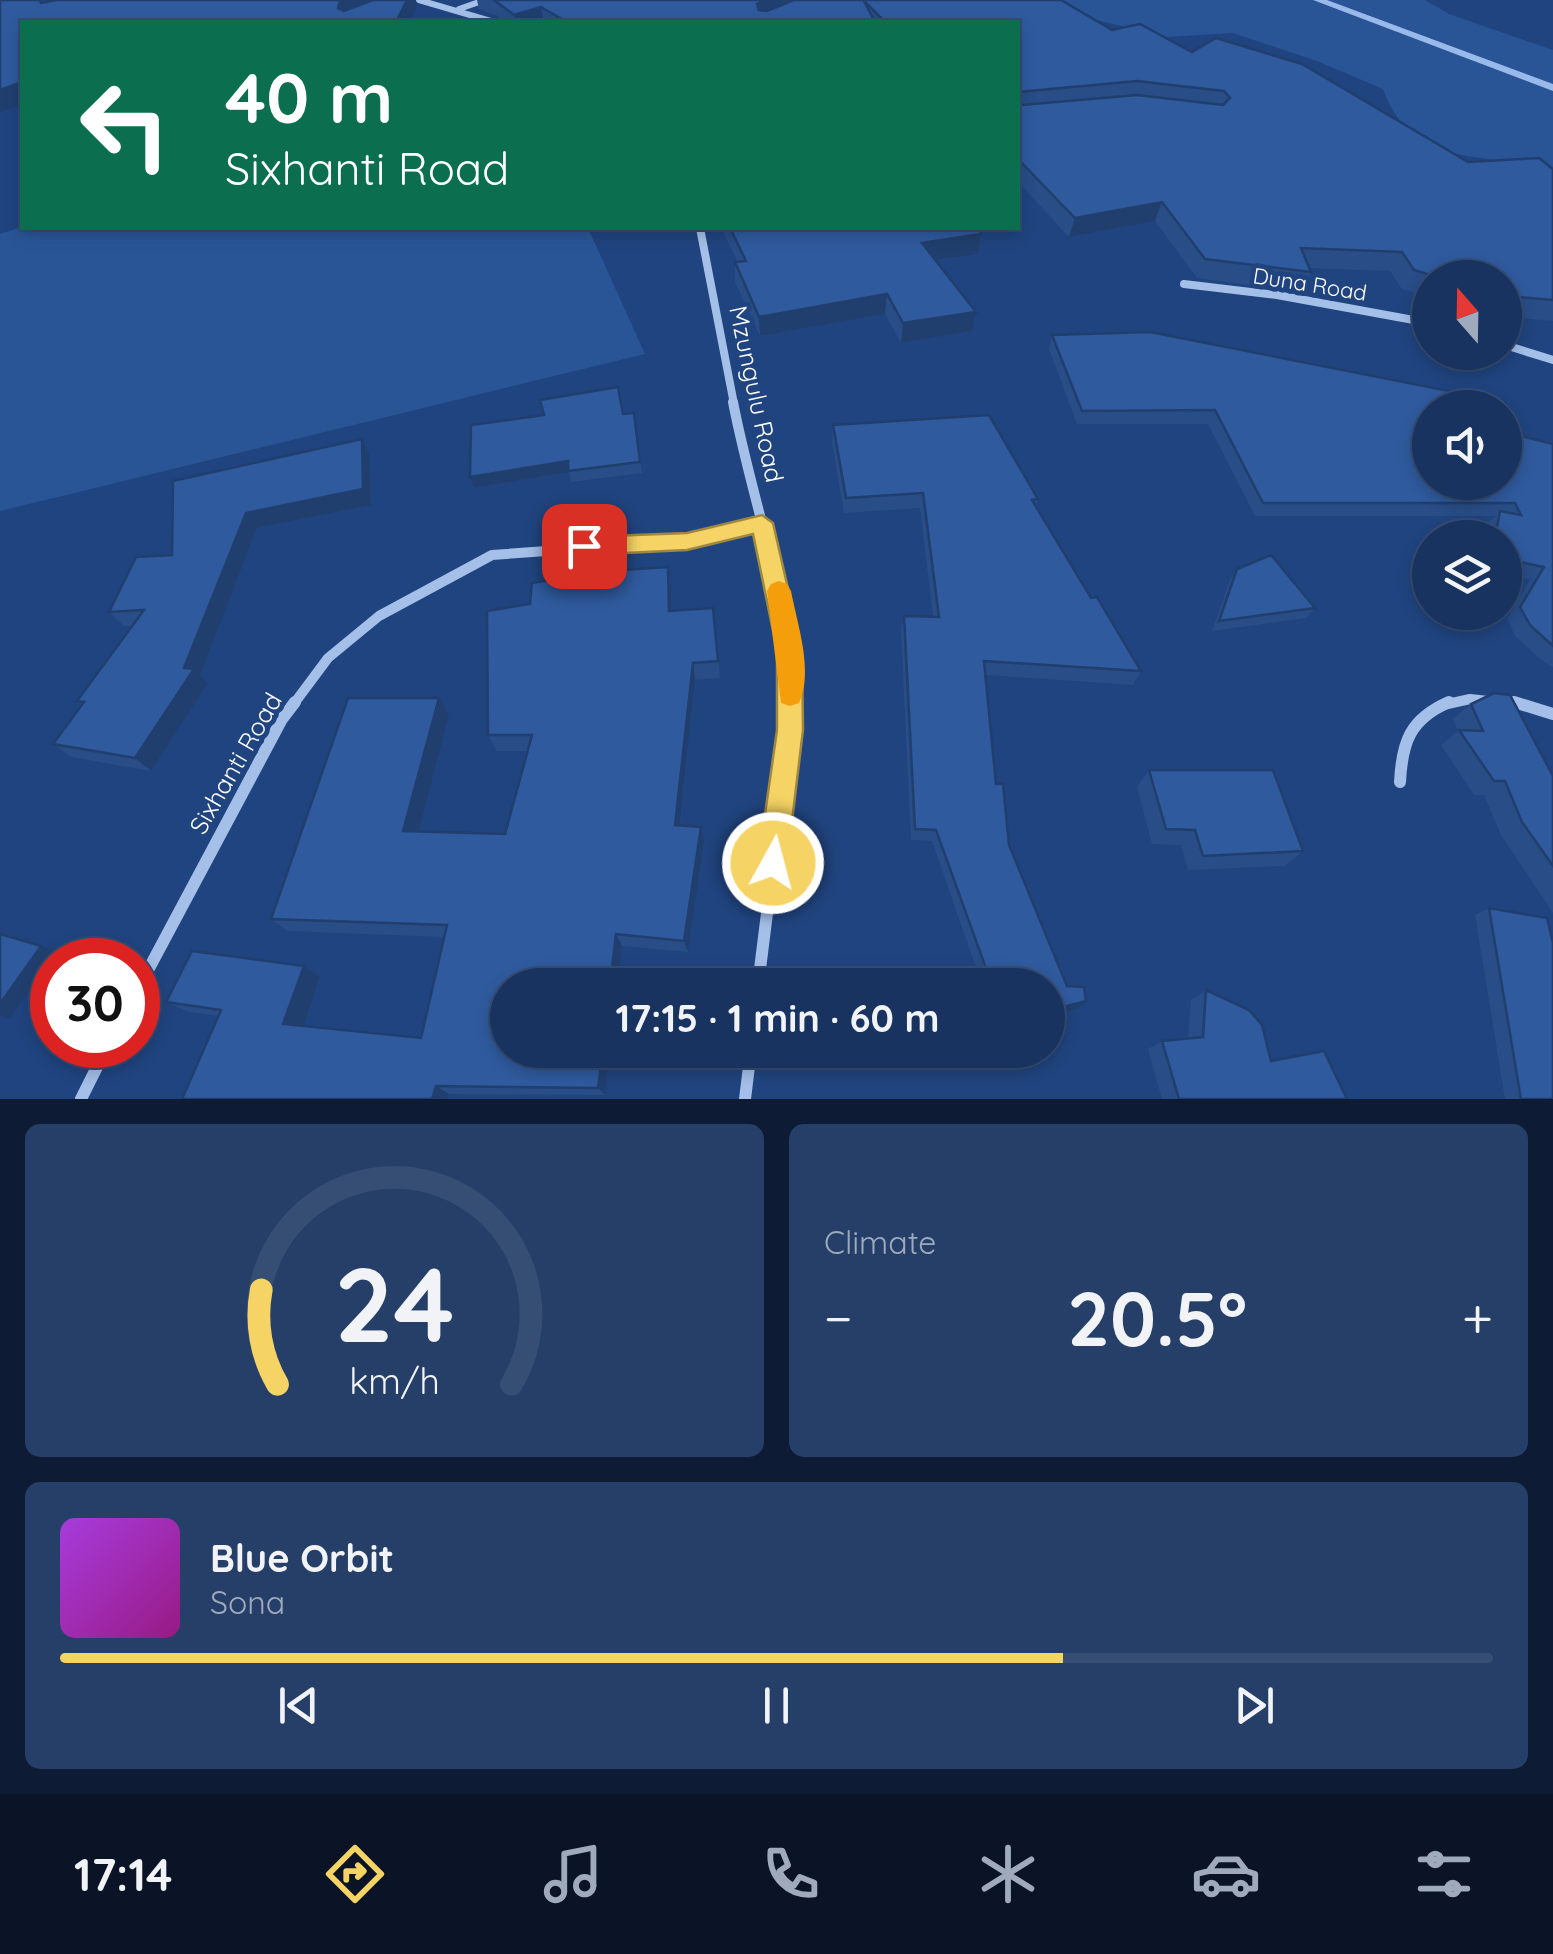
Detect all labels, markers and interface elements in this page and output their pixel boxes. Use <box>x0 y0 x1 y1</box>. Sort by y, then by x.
text: 40 m <box>225 53 393 141</box>
icon: left <box>60 60 190 190</box>
text: Sixhanti Road <box>225 140 509 196</box>
north arrow <box>1412 260 1522 370</box>
map controls <box>1412 260 1522 630</box>
street label: Duna Road <box>1251 261 1369 307</box>
street label: Mzungulu Road <box>723 303 791 485</box>
button: sound <box>1412 390 1522 500</box>
pin <box>542 504 627 589</box>
icon: arrive <box>557 519 612 574</box>
button: layers <box>1412 520 1522 630</box>
street label: Sixhanti Road <box>182 687 288 839</box>
position arrow <box>721 811 825 915</box>
speed limit sign: 30 <box>30 938 160 1068</box>
text: 17:15 · 1 min · 60 m <box>615 994 940 1042</box>
text: Climate <box>824 1222 936 1262</box>
text: 24 <box>334 1238 455 1368</box>
text: 20.5° <box>1067 1271 1247 1365</box>
text: − <box>824 1283 853 1352</box>
text: + <box>1462 1283 1493 1352</box>
text: km/h <box>349 1358 440 1403</box>
text: Blue Orbit <box>210 1534 394 1582</box>
text: Sona <box>210 1582 285 1622</box>
icon: previous <box>271 1678 326 1733</box>
icon: pause <box>749 1678 804 1733</box>
icon: next <box>1227 1678 1282 1733</box>
icon: directions <box>320 1839 390 1909</box>
icon: music <box>538 1839 608 1909</box>
icon: phone <box>756 1839 826 1909</box>
icon: climate <box>973 1839 1043 1909</box>
icon: car <box>1191 1839 1261 1909</box>
icon: filters <box>1409 1839 1479 1909</box>
text: 17:14 <box>74 1846 172 1902</box>

